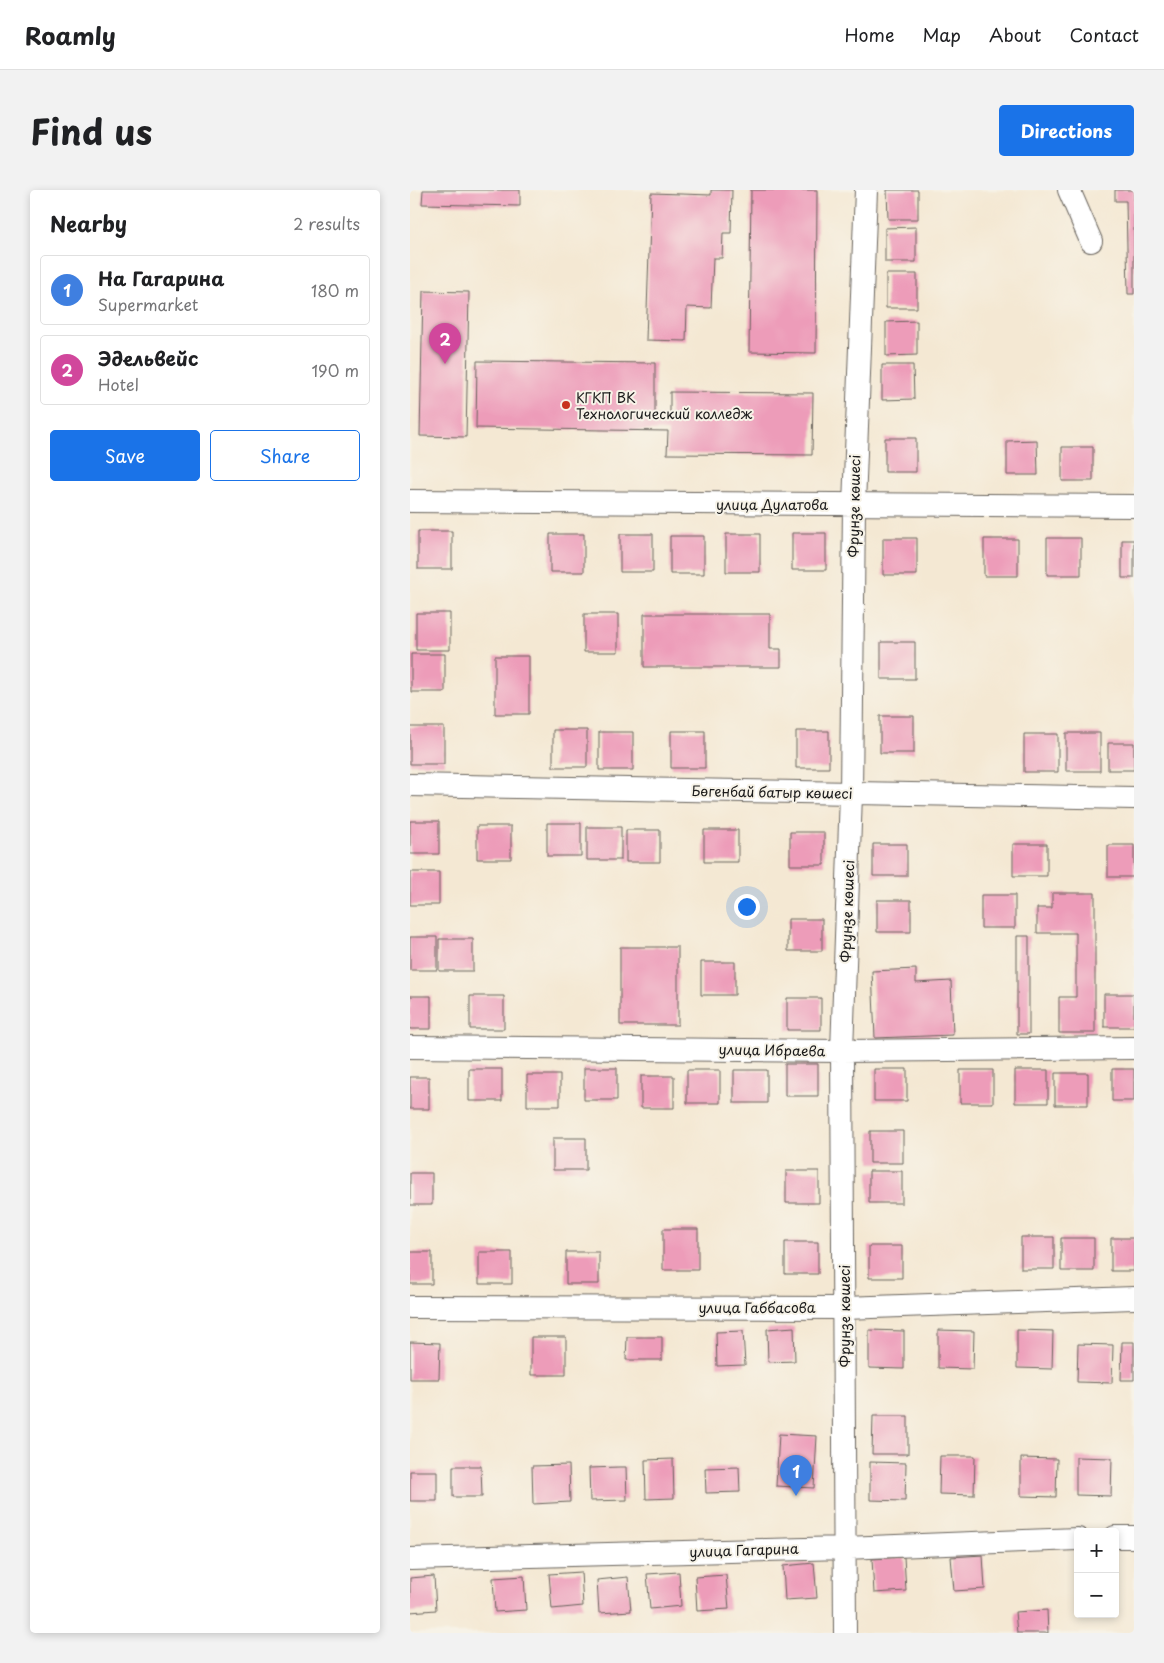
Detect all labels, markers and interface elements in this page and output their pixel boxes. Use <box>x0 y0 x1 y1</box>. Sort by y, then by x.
text: Roamly <box>25 17 116 53</box>
text: Home <box>844 21 894 48</box>
text: Map <box>922 21 961 48</box>
text: About <box>989 21 1041 48</box>
text: Contact <box>1069 21 1139 48</box>
text: Find us <box>30 104 152 157</box>
button: Directions <box>999 105 1134 156</box>
text: Nearby <box>50 207 127 239</box>
text: 2 results <box>293 211 360 235</box>
text: На Гагарина <box>98 264 224 292</box>
text: 1 <box>63 278 71 302</box>
text: 180 m <box>311 278 359 302</box>
text: Supermarket <box>98 292 198 316</box>
pin: 2 <box>429 323 461 364</box>
text: Эдельвейс <box>98 344 198 372</box>
text: 2 <box>61 358 73 382</box>
text: 190 m <box>311 358 359 382</box>
text: Hotel <box>98 372 139 396</box>
place label: КГКП ВК Технологический колледж <box>576 387 753 424</box>
marker: КГКП ВК Технологический колледж <box>560 399 572 411</box>
button: Save <box>50 430 200 481</box>
button: Share <box>210 430 360 481</box>
street label: Фрунзе көшесі <box>843 454 865 558</box>
street label: улица Дулатова <box>716 494 828 515</box>
street label: Бөгенбай батыр көшесі <box>691 780 853 804</box>
street label: Фрунзе көшесі <box>835 859 859 963</box>
your location <box>734 894 760 920</box>
street label: улица Ибраева <box>718 1039 826 1061</box>
street label: Фрунзе көшесі <box>834 1265 855 1367</box>
street label: улица Габбасова <box>698 1297 816 1318</box>
pin: 1 <box>780 1455 812 1496</box>
map controls <box>1074 1528 1119 1618</box>
button: + <box>1074 1528 1119 1573</box>
street label: улица Гагарина <box>689 1538 799 1562</box>
button: − <box>1074 1573 1119 1618</box>

